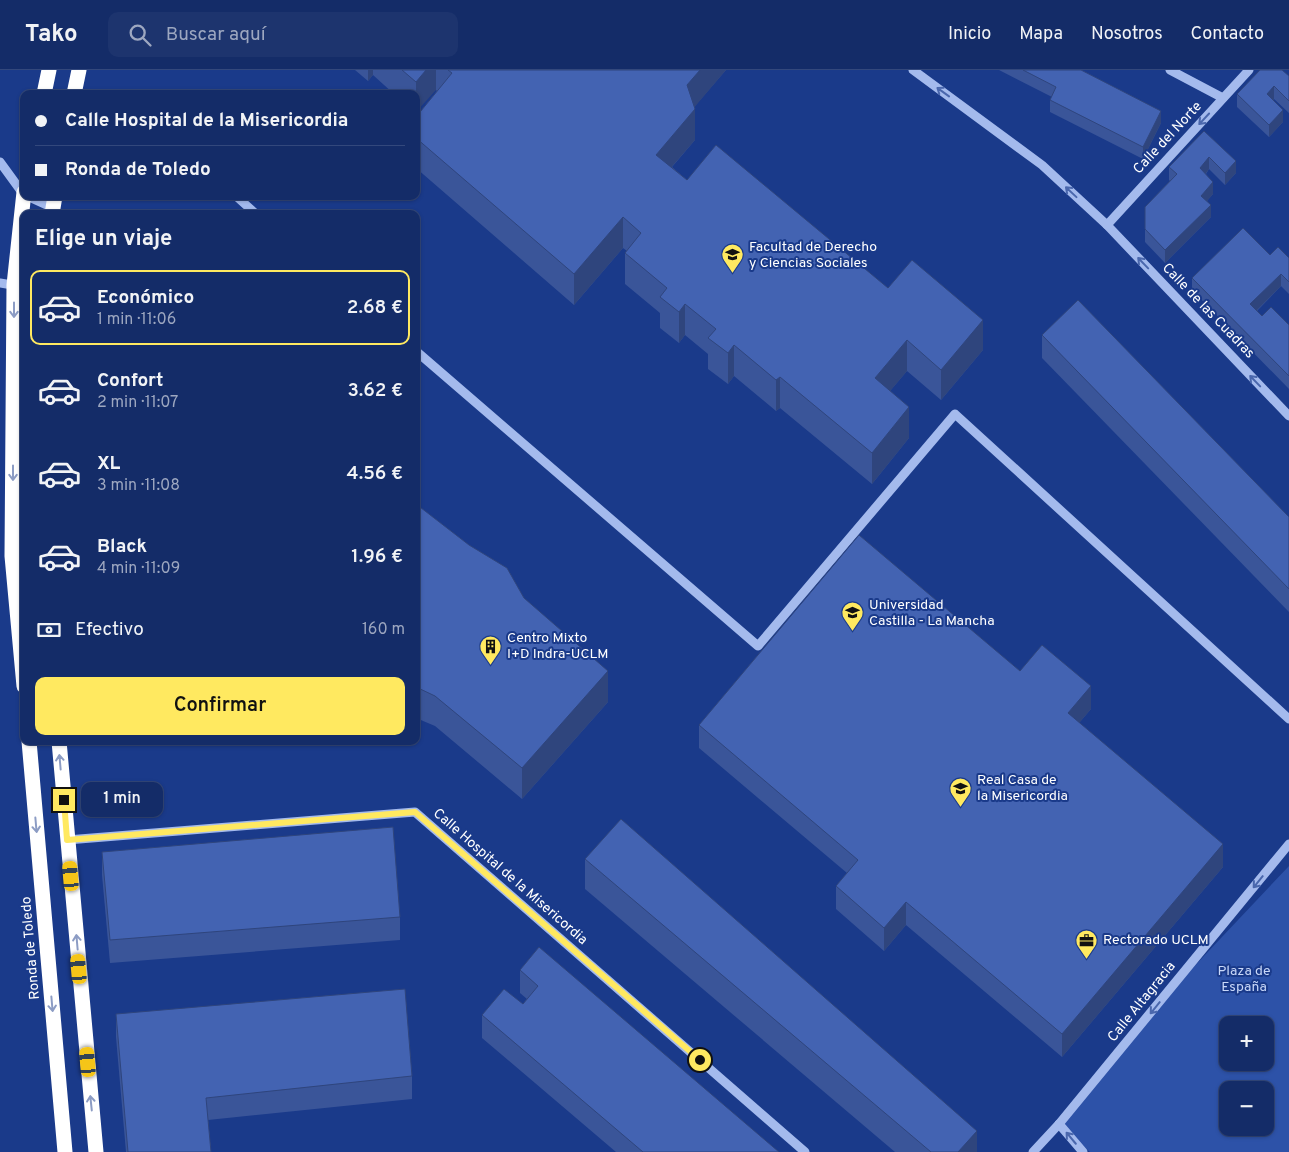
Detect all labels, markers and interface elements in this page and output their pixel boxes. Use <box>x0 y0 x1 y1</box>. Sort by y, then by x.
search box <box>108 12 458 57</box>
text: Tako <box>25 20 78 50</box>
icon: search <box>126 21 154 49</box>
text: Buscar aquí <box>166 23 266 47</box>
text: Inicio <box>948 23 991 46</box>
text: Mapa <box>1019 23 1063 46</box>
text: Nosotros <box>1091 23 1163 46</box>
text: Contacto <box>1191 23 1264 46</box>
one-way arrow <box>936 87 950 97</box>
street label: Calle del Norte <box>1130 98 1206 178</box>
text: Calle Hospital de la Misericordia <box>65 109 348 133</box>
one-way arrow <box>1198 112 1210 125</box>
text: Ronda de Toledo <box>65 158 211 182</box>
one-way arrow <box>1065 186 1077 198</box>
text: Elige un viaje <box>35 226 172 253</box>
place label: Facultad de Derecho y Ciencias Sociales <box>749 239 877 272</box>
school or university icon: Facultad de Derecho y Ciencias Sociales <box>721 243 745 274</box>
one-way arrow <box>1137 257 1149 270</box>
street label: Calle de las Cuadras <box>1158 260 1258 362</box>
icon: car <box>37 285 82 330</box>
text: Económico <box>97 286 194 310</box>
text: 2.68 € <box>347 296 403 320</box>
one-way arrow <box>9 302 19 318</box>
text: 1 min · 11:06 <box>97 310 176 330</box>
icon: car <box>37 368 82 413</box>
text: Confort <box>97 369 163 393</box>
one-way arrow <box>1249 374 1261 387</box>
text: 3.62 € <box>348 379 403 403</box>
text: 2 min · 11:07 <box>97 393 178 413</box>
icon: car <box>37 451 82 496</box>
text: XL <box>97 452 120 476</box>
text: 4.56 € <box>347 462 403 486</box>
one-way arrow <box>8 464 18 481</box>
text: 3 min · 11:08 <box>97 476 180 496</box>
icon: car <box>37 534 82 579</box>
text: Black <box>97 535 147 559</box>
text: 1.96 € <box>351 545 403 569</box>
text: 4 min · 11:09 <box>97 559 180 579</box>
place label: Universidad Castilla - La Mancha <box>869 597 995 630</box>
school or university icon: Universidad Castilla - La Mancha <box>841 601 865 632</box>
icon: cash <box>35 616 63 644</box>
text: Efectivo <box>75 618 144 642</box>
text: 160 m <box>362 620 405 640</box>
place label: Centro Mixto I+D Indra-UCLM <box>507 630 609 663</box>
building icon: Centro Mixto I+D Indra-UCLM <box>479 634 503 665</box>
button: Confirmar <box>35 677 405 735</box>
one-way arrow <box>56 755 65 771</box>
place label: Real Casa de la Misericordia <box>977 772 1068 805</box>
school or university icon: Real Casa de la Misericordia <box>949 776 973 807</box>
callout: 1 min <box>82 782 164 818</box>
route end <box>53 789 75 811</box>
text: 1 min <box>103 789 141 809</box>
street label: Calle Hospital de la Misericordia <box>429 805 591 949</box>
one-way arrow <box>31 816 41 832</box>
car <box>62 860 79 892</box>
one-way arrow <box>1253 875 1264 888</box>
street label: Ronda de Toledo <box>18 896 44 1000</box>
office icon: Rectorado UCLM <box>1075 928 1099 959</box>
place label: Rectorado UCLM <box>1103 932 1209 949</box>
one-way arrow <box>72 934 81 950</box>
car <box>70 953 87 985</box>
street label: Calle Altagracia <box>1104 958 1180 1046</box>
park label: Plaza de España <box>1218 963 1270 996</box>
one-way arrow <box>47 996 57 1012</box>
one-way arrow <box>1149 1001 1160 1014</box>
map controls <box>1219 1016 1274 1136</box>
button: + <box>1219 1016 1274 1071</box>
car <box>79 1046 96 1078</box>
route start <box>689 1049 711 1071</box>
button: − <box>1219 1081 1274 1136</box>
one-way arrow <box>87 1096 96 1112</box>
one-way arrow <box>1066 1132 1077 1145</box>

